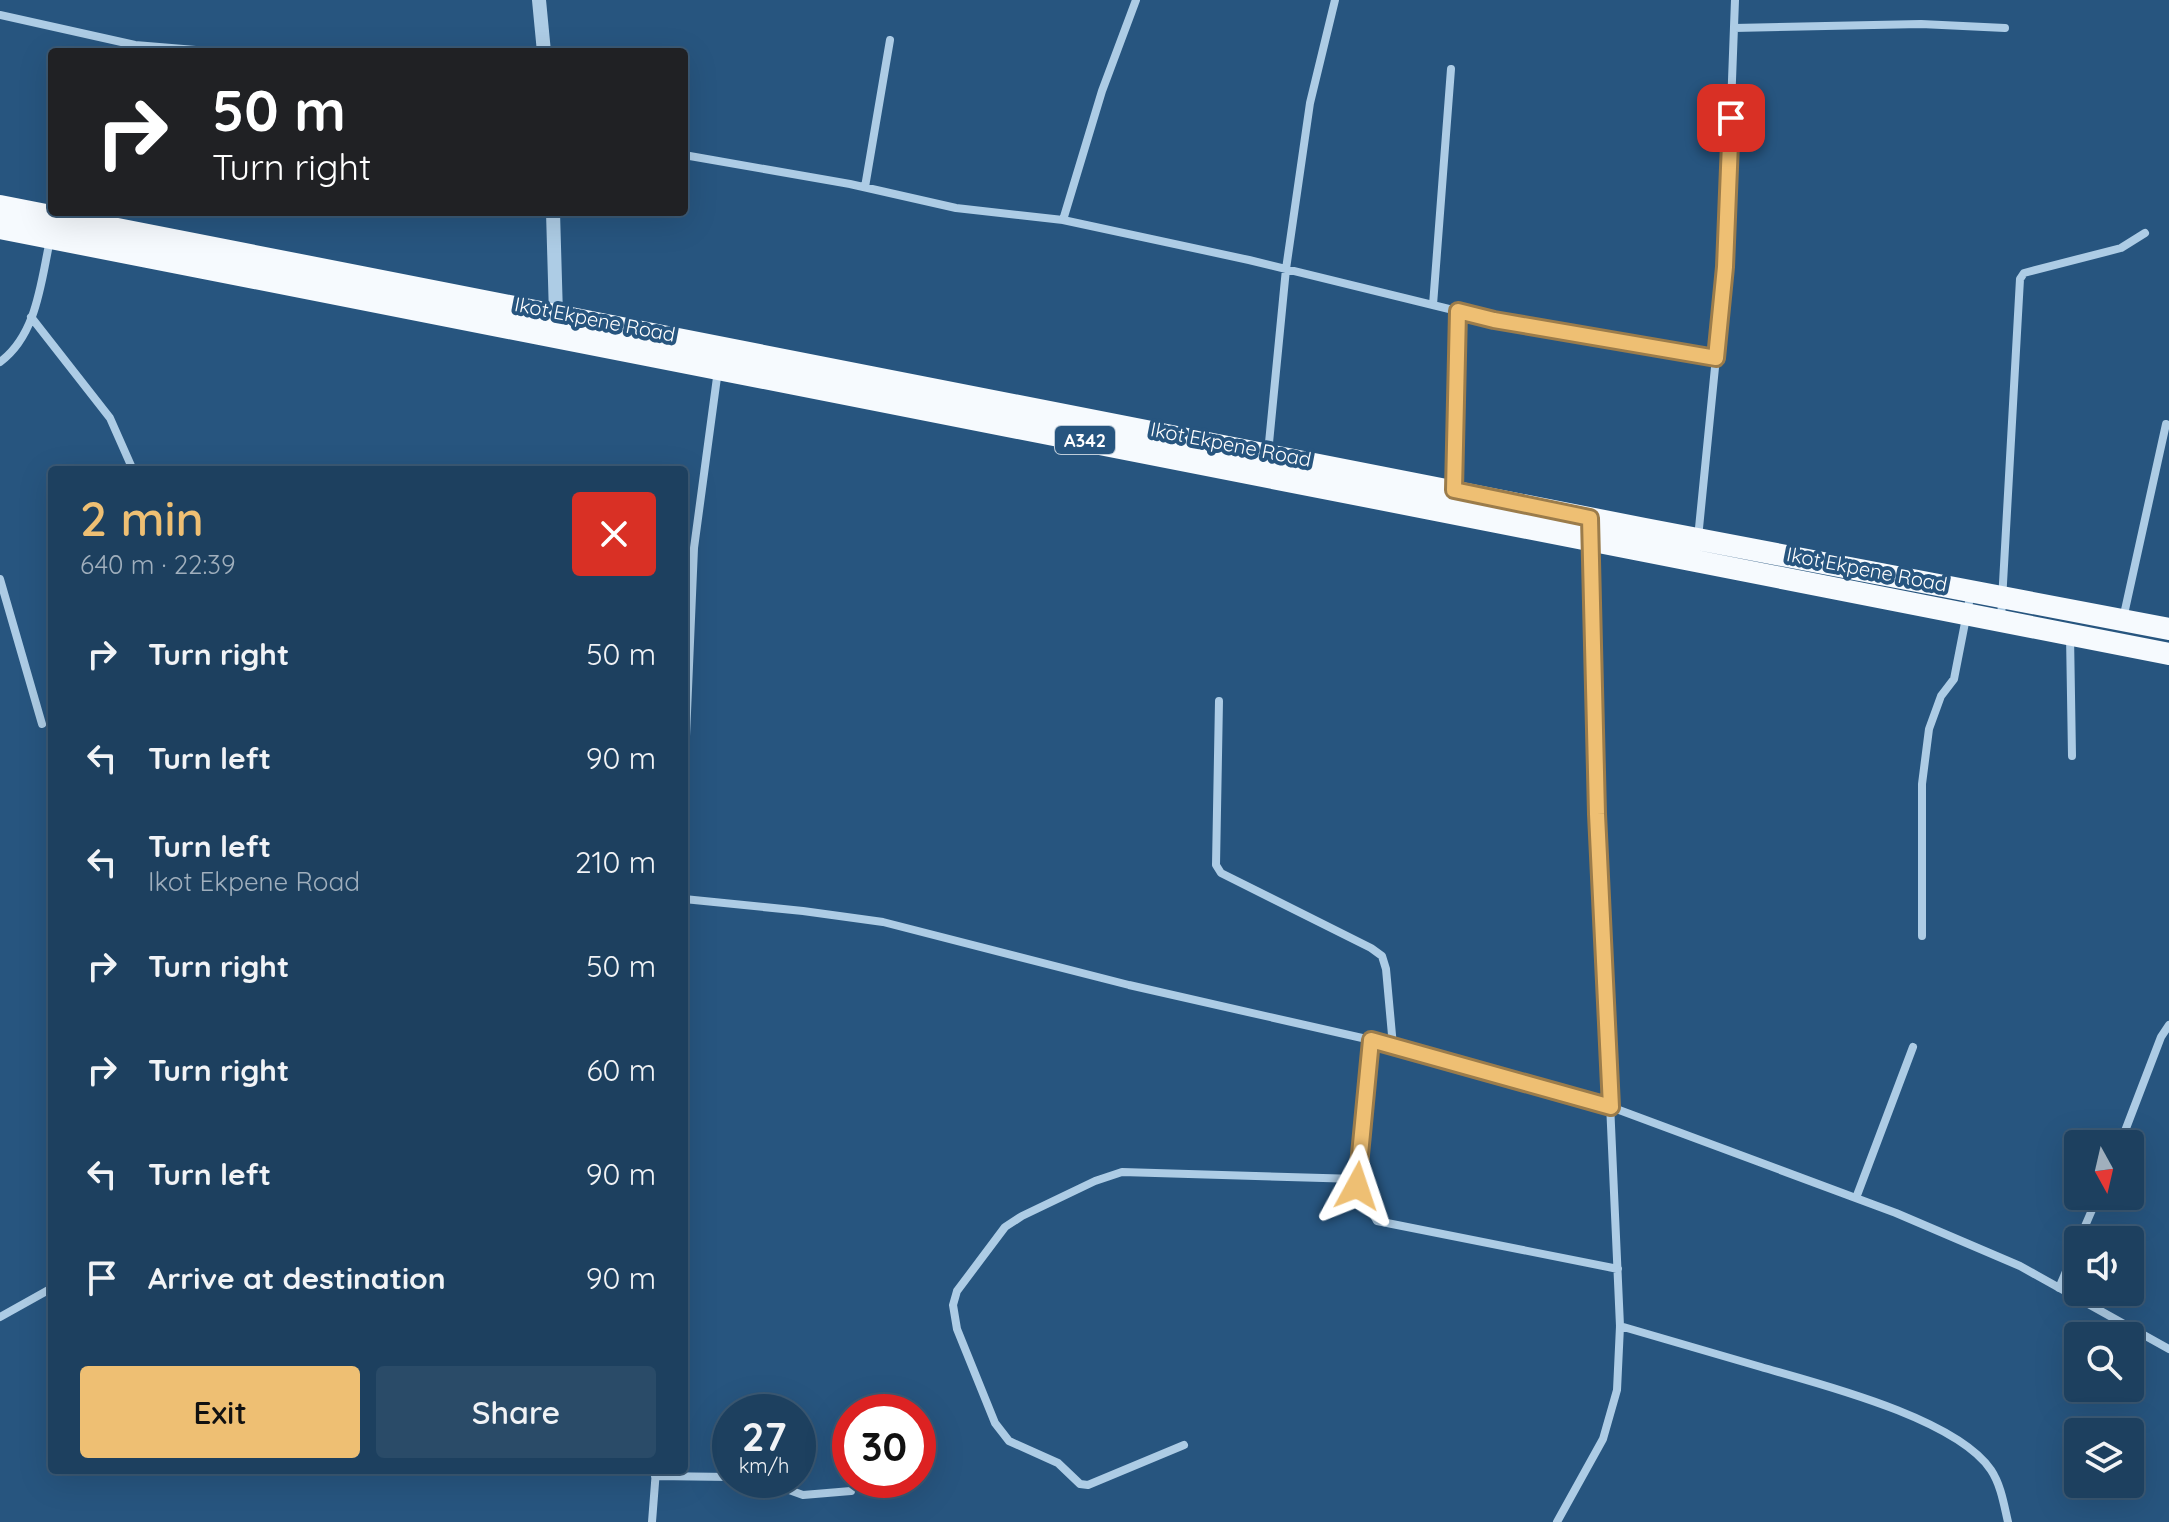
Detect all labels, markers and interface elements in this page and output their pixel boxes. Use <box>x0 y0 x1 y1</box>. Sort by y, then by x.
text: 50 m <box>212 75 346 145</box>
icon: right <box>80 80 184 184</box>
pin <box>1697 84 1765 152</box>
icon: arrive <box>1709 96 1753 140</box>
text: Turn right <box>212 144 371 189</box>
street label: Ikot Ekpene Road <box>513 291 677 347</box>
street label: Ikot Ekpene Road <box>1149 416 1313 472</box>
road number: A342 <box>1055 426 1115 454</box>
text: 2 min <box>80 488 204 548</box>
button: close <box>572 492 656 576</box>
street label: Ikot Ekpene Road <box>1785 541 1949 597</box>
text: 640 m · 22:39 <box>80 548 235 581</box>
icon: right <box>80 632 124 676</box>
text: Turn right <box>148 635 289 673</box>
text: 50 m <box>586 635 656 673</box>
icon: left <box>80 736 124 780</box>
text: Turn left <box>148 739 271 777</box>
text: 90 m <box>586 739 656 777</box>
text: Turn left <box>148 827 271 865</box>
icon: left <box>80 840 124 884</box>
text: 210 m <box>575 843 656 881</box>
text: Ikot Ekpene Road <box>148 865 360 898</box>
icon: right <box>80 944 124 988</box>
text: Turn right <box>148 947 289 985</box>
text: 50 m <box>586 947 656 985</box>
icon: right <box>80 1048 124 1092</box>
text: Turn right <box>148 1051 289 1089</box>
text: 60 m <box>586 1051 656 1089</box>
north arrow <box>2064 1130 2144 1210</box>
map controls <box>2064 1130 2144 1498</box>
position arrow <box>1315 1144 1399 1228</box>
icon: left <box>80 1152 124 1196</box>
text: Turn left <box>148 1155 271 1193</box>
text: 90 m <box>586 1155 656 1193</box>
button: sound <box>2064 1226 2144 1306</box>
icon: arrive <box>80 1256 124 1300</box>
text: Arrive at destination <box>148 1259 446 1297</box>
text: 90 m <box>586 1259 656 1297</box>
button: search <box>2064 1322 2144 1402</box>
button: Exit <box>80 1366 360 1458</box>
button: Share <box>376 1366 656 1458</box>
speed limit sign: 30 <box>832 1394 936 1498</box>
text: 27 <box>742 1411 786 1461</box>
button: layers <box>2064 1418 2144 1498</box>
text: km/h <box>739 1453 789 1478</box>

